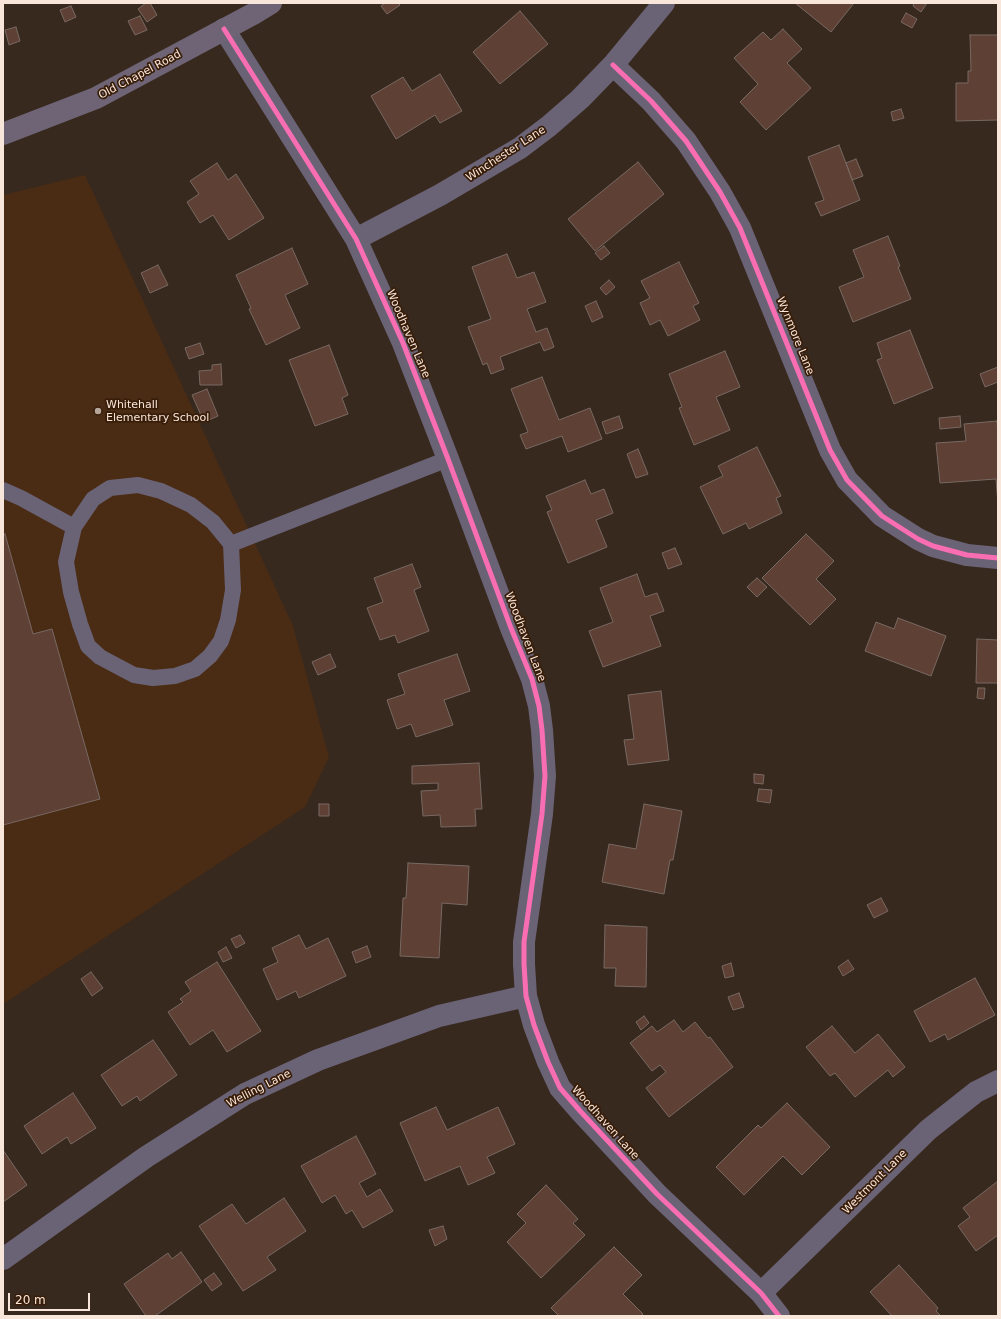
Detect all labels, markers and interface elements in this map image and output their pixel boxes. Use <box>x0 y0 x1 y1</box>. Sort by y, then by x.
street label: Old Chapel Road <box>97 48 183 102</box>
street label: Winchester Lane <box>464 123 548 185</box>
street label: Woodhaven Lane <box>383 288 433 380</box>
street label: Wynmore Lane <box>773 295 817 377</box>
place label: Whitehall Elementary School <box>106 398 209 424</box>
marker: Whitehall Elementary School <box>93 406 103 416</box>
street label: Woodhaven Lane <box>502 590 548 684</box>
street label: Welling Lane <box>225 1067 293 1111</box>
street label: Woodhaven Lane <box>568 1083 642 1163</box>
street label: Westmont Lane <box>840 1147 910 1217</box>
scale bar <box>10 1285 92 1311</box>
text: 20 m <box>15 1293 46 1307</box>

